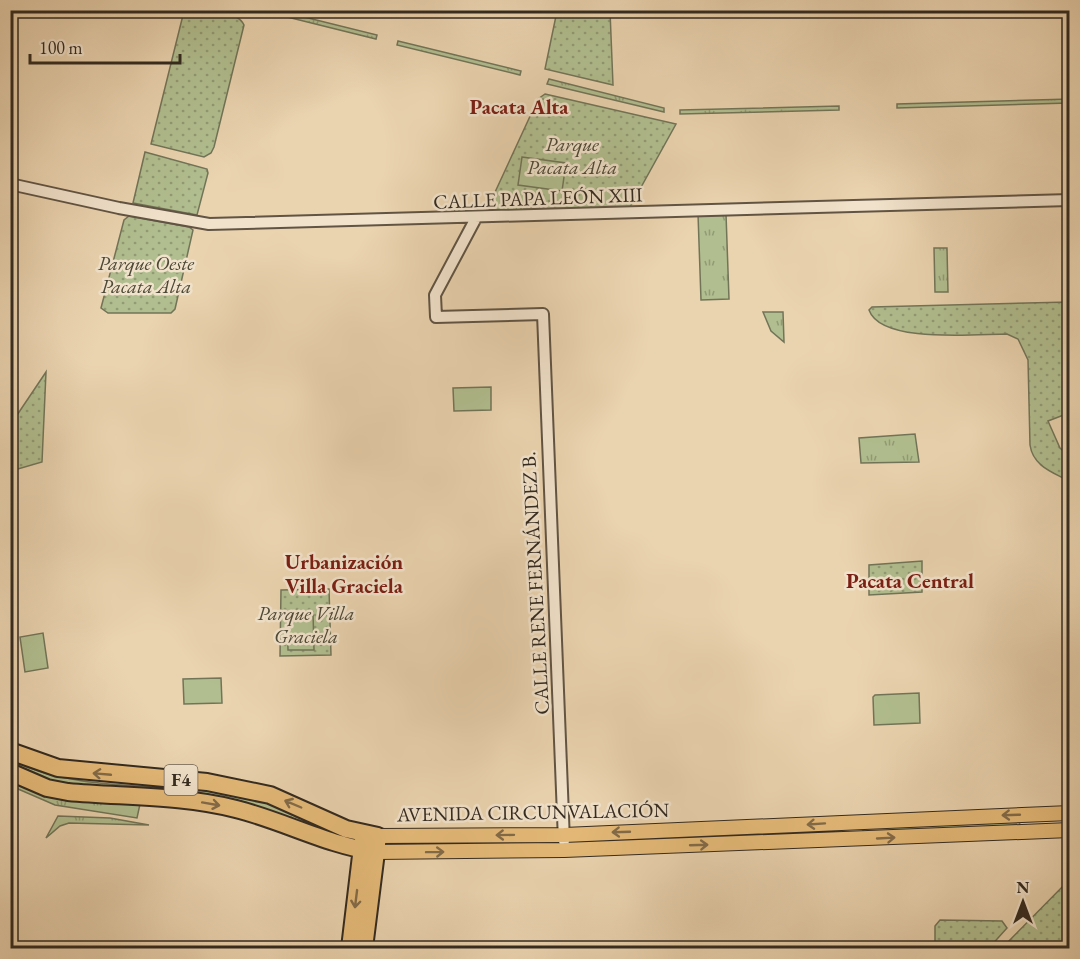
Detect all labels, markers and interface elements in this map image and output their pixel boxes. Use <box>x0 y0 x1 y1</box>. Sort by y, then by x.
scale bar <box>30 27 180 65</box>
text: 100 m <box>39 36 83 59</box>
district label: Pacata Alta <box>470 93 569 120</box>
park label: Parque Pacata Alta <box>527 131 617 180</box>
street label: CALLE PAPA LEÓN XIII <box>433 181 643 215</box>
park label: Parque Oeste Pacata Alta <box>98 250 194 299</box>
street label: CALLE RENE FERNÁNDEZ B. <box>515 451 555 715</box>
district label: Urbanización Villa Graciela <box>285 548 404 599</box>
district label: Pacata Central <box>846 567 974 594</box>
park label: Parque Villa Graciela <box>258 600 354 649</box>
road number: F4 <box>164 765 198 795</box>
one-way arrow <box>92 768 112 779</box>
street label: AVENIDA CIRCUNVALACIÓN <box>396 797 670 827</box>
one-way arrow <box>285 798 303 809</box>
one-way arrow <box>201 799 221 810</box>
one-way arrow <box>1002 810 1022 821</box>
one-way arrow <box>807 819 827 830</box>
one-way arrow <box>612 827 632 838</box>
one-way arrow <box>496 829 516 841</box>
one-way arrow <box>876 833 896 844</box>
one-way arrow <box>689 840 709 851</box>
one-way arrow <box>424 846 444 858</box>
north arrow <box>993 872 1053 932</box>
text: N <box>1017 877 1030 898</box>
one-way arrow <box>350 889 361 909</box>

